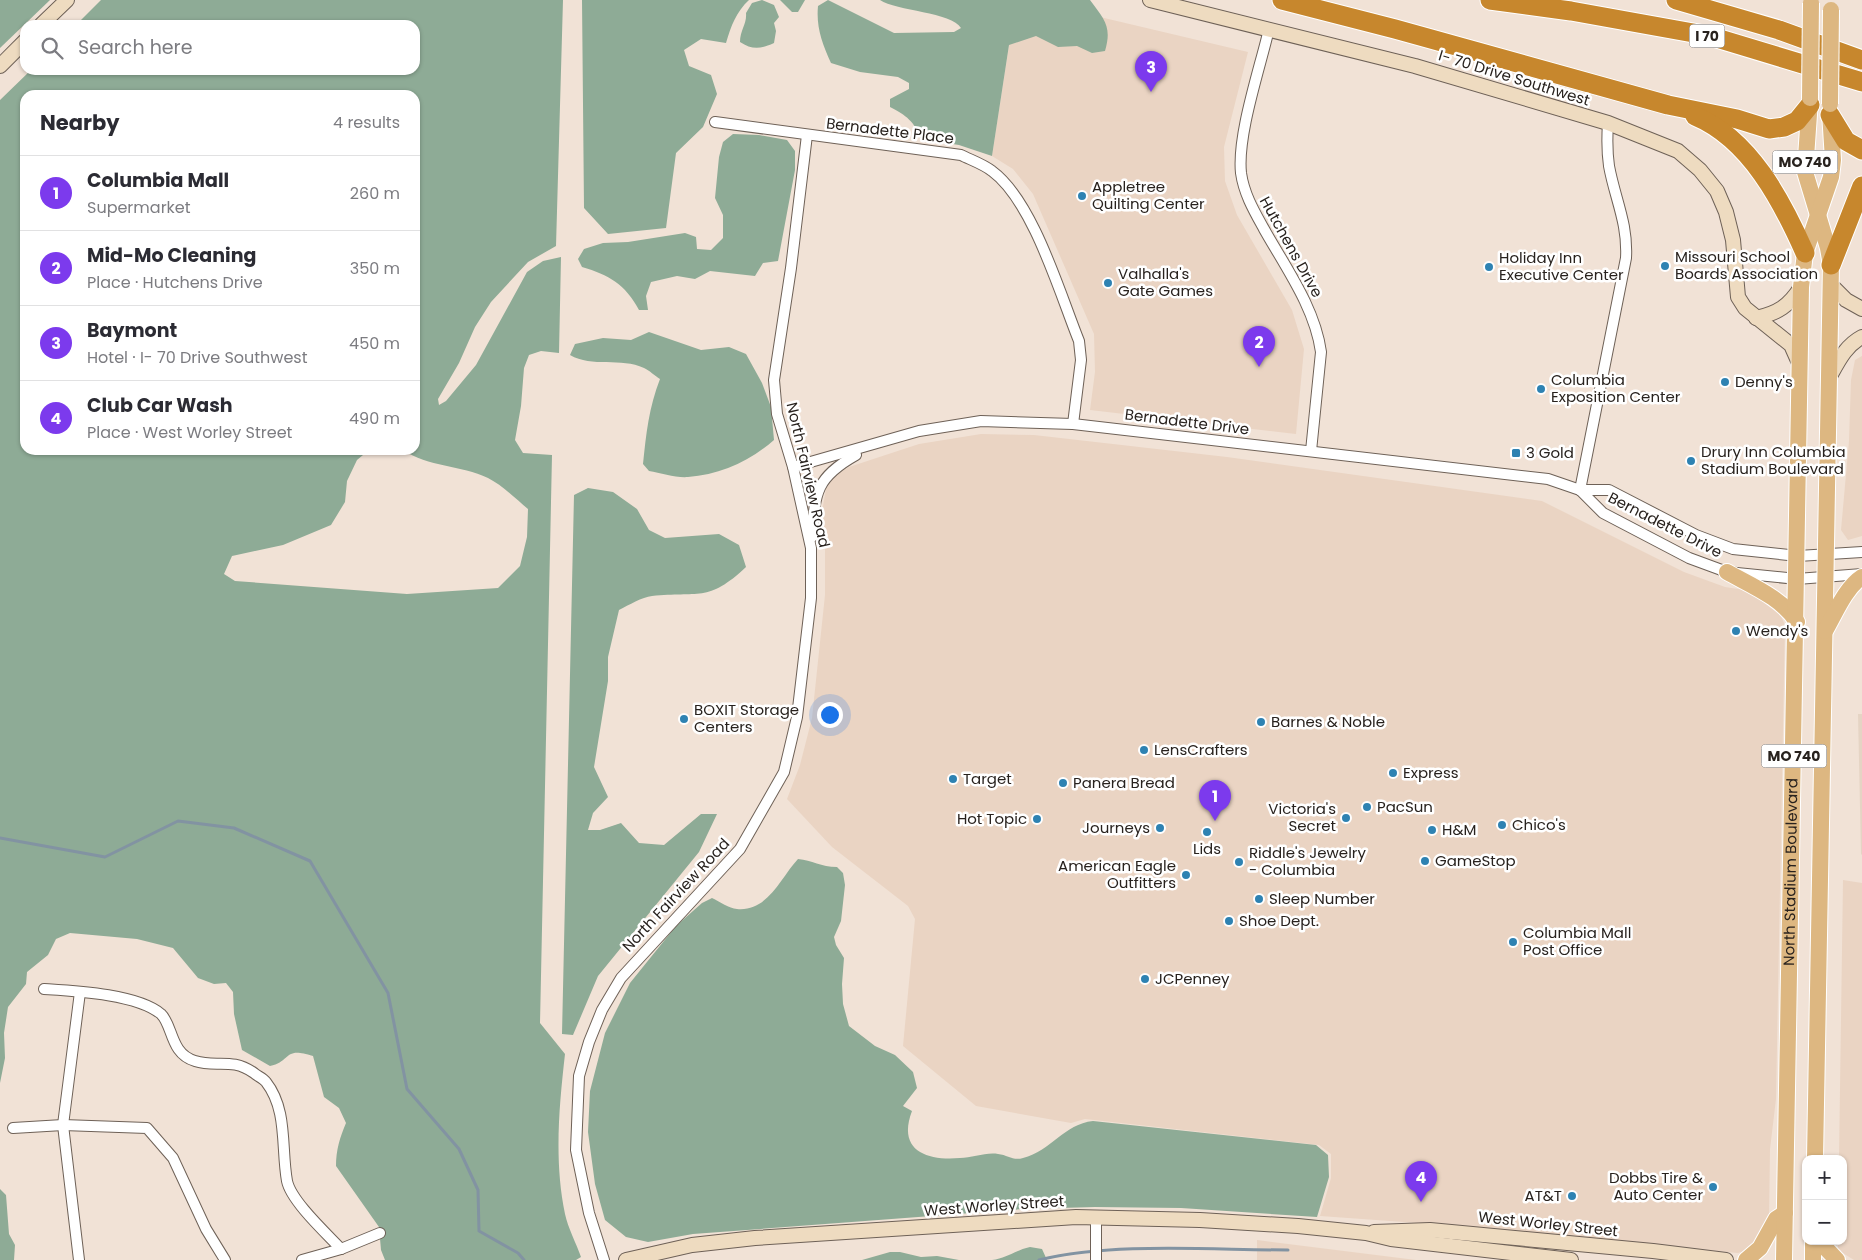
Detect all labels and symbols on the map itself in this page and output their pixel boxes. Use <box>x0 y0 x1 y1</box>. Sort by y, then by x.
road number: I 70 <box>1690 24 1724 48</box>
street label: I- 70 Drive Southwest <box>1436 45 1592 111</box>
pin: 3 <box>1135 51 1167 92</box>
street label: Bernadette Place <box>825 112 955 149</box>
road number: MO 740 <box>1772 150 1838 173</box>
place label: Appletree Quilting Center <box>1092 176 1205 214</box>
marker: Appletree Quilting Center <box>1076 190 1088 202</box>
street label: Hutchens Drive <box>1255 192 1328 301</box>
place label: Missouri School Boards Association <box>1675 246 1818 284</box>
place label: Holiday Inn Executive Center <box>1499 247 1624 285</box>
marker: Missouri School Boards Association <box>1659 260 1671 272</box>
marker: Holiday Inn Executive Center <box>1483 261 1495 273</box>
place label: Valhalla's Gate Games <box>1118 263 1213 301</box>
marker: Valhalla's Gate Games <box>1102 277 1114 289</box>
pin: 2 <box>1243 326 1275 367</box>
place label: Columbia Exposition Center <box>1551 369 1681 407</box>
place label: Denny's <box>1735 371 1793 392</box>
marker: Denny's <box>1719 376 1731 388</box>
marker: Columbia Exposition Center <box>1535 383 1547 395</box>
street label: North Fairview Road <box>782 400 835 550</box>
street label: Bernadette Drive <box>1124 403 1250 440</box>
place label: Drury Inn Columbia Stadium Boulevard <box>1701 441 1846 479</box>
place label: 3 Gold <box>1526 442 1574 463</box>
marker: 3 Gold <box>1510 447 1522 459</box>
marker: Drury Inn Columbia Stadium Boulevard <box>1685 455 1697 467</box>
street label: Bernadette Drive <box>1605 487 1726 562</box>
place label: Wendy's <box>1746 620 1809 641</box>
marker: Wendy's <box>1730 625 1742 637</box>
place label: BOXIT Storage Centers <box>694 699 799 737</box>
your location <box>817 702 843 728</box>
place label: Barnes & Noble <box>1271 711 1385 732</box>
marker: BOXIT Storage Centers <box>678 713 690 725</box>
marker: Barnes & Noble <box>1255 716 1267 728</box>
place label: LensCrafters <box>1154 739 1248 760</box>
marker: LensCrafters <box>1138 744 1150 756</box>
road number: MO 740 <box>1762 744 1826 768</box>
place label: Express <box>1403 762 1459 783</box>
marker: Express <box>1387 767 1399 779</box>
place label: Target <box>963 768 1012 789</box>
place label: Panera Bread <box>1073 772 1175 793</box>
marker: Target <box>947 773 959 785</box>
marker: Panera Bread <box>1057 777 1069 789</box>
street label: North Stadium Boulevard <box>1778 778 1802 966</box>
pin: 1 <box>1199 780 1231 821</box>
place label: PacSun <box>1377 796 1433 817</box>
place label: Victoria's Secret <box>1268 798 1336 836</box>
marker: PacSun <box>1361 801 1373 813</box>
place label: Hot Topic <box>957 808 1027 829</box>
marker: Victoria's Secret <box>1340 812 1352 824</box>
marker: Hot Topic <box>1031 813 1043 825</box>
place label: Chico's <box>1512 814 1566 835</box>
place label: Journeys <box>1082 817 1150 838</box>
place label: H&M <box>1442 819 1476 840</box>
marker: Chico's <box>1496 819 1508 831</box>
marker: Journeys <box>1154 822 1166 834</box>
marker: H&M <box>1426 824 1438 836</box>
marker: Lids <box>1201 826 1213 838</box>
street label: North Fairview Road <box>617 833 734 956</box>
place label: Lids <box>1193 838 1221 859</box>
place label: Riddle's Jewelry - Columbia <box>1249 842 1366 880</box>
place label: GameStop <box>1435 850 1516 871</box>
place label: American Eagle Outfitters <box>1058 855 1176 893</box>
marker: GameStop <box>1419 855 1431 867</box>
marker: Riddle's Jewelry - Columbia <box>1233 856 1245 868</box>
marker: American Eagle Outfitters <box>1180 869 1192 881</box>
place label: Sleep Number <box>1269 888 1375 909</box>
marker: Sleep Number <box>1253 893 1265 905</box>
place label: Shoe Dept. <box>1239 910 1319 931</box>
marker: Shoe Dept. <box>1223 915 1235 927</box>
place label: Columbia Mall Post Office <box>1523 922 1631 960</box>
marker: Columbia Mall Post Office <box>1507 936 1519 948</box>
place label: JCPenney <box>1155 968 1230 989</box>
marker: JCPenney <box>1139 973 1151 985</box>
pin: 4 <box>1405 1161 1437 1202</box>
place label: Dobbs Tire & Auto Center <box>1609 1167 1703 1205</box>
marker: Dobbs Tire & Auto Center <box>1707 1181 1719 1193</box>
place label: AT&T <box>1525 1185 1562 1206</box>
street label: West Worley Street <box>923 1190 1065 1221</box>
marker: AT&T <box>1566 1190 1578 1202</box>
street label: West Worley Street <box>1477 1206 1619 1241</box>

